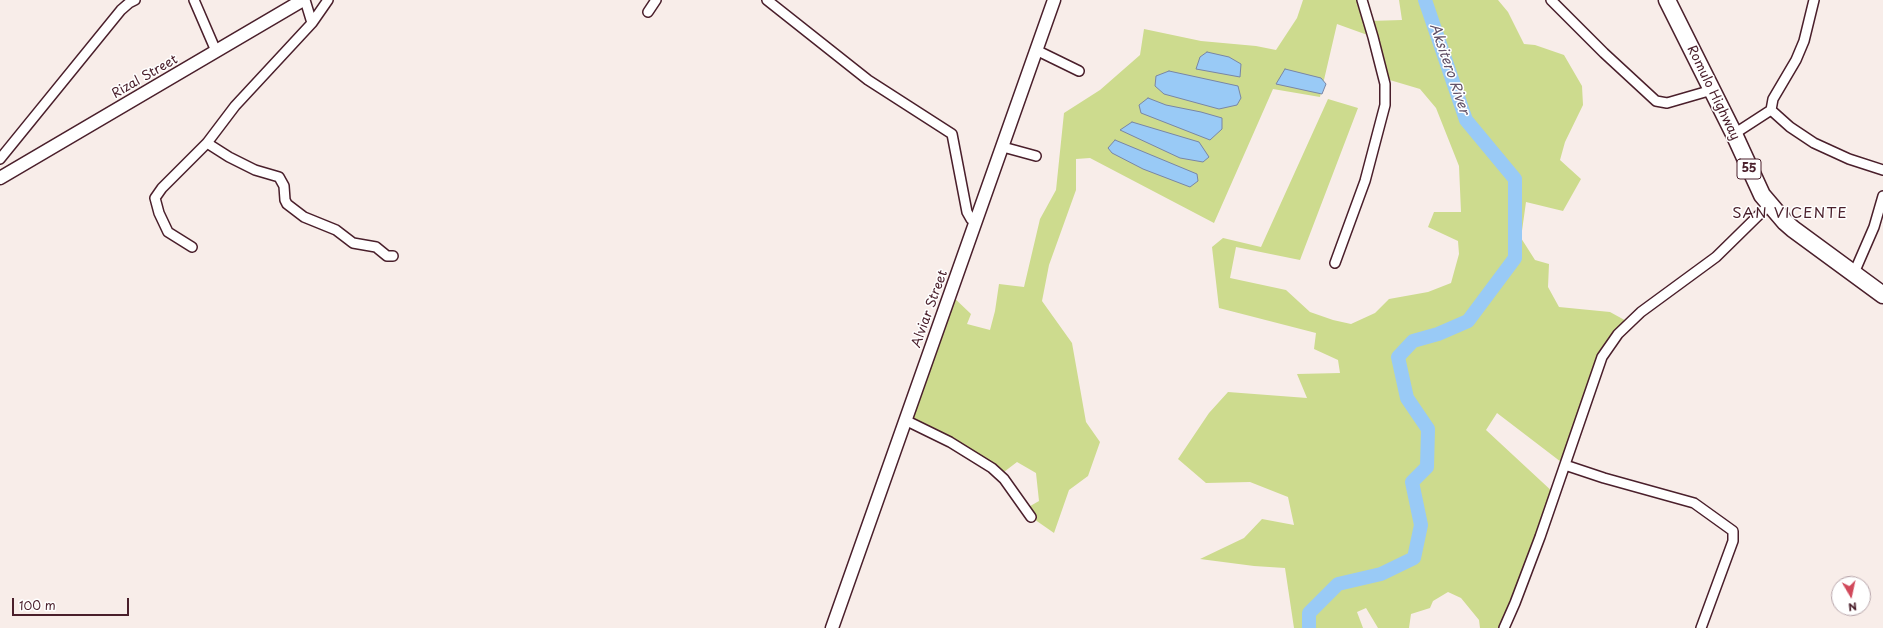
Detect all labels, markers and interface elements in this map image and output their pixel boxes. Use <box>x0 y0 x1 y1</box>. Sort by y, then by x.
water label: Aksitero River <box>1426 21 1472 117</box>
street label: Romulo Highway <box>1683 43 1743 143</box>
street label: Rizal Street <box>109 52 181 102</box>
road number: 55 <box>1737 159 1761 179</box>
district label: SAN VICENTE <box>1733 205 1847 223</box>
street label: Alviar Street <box>909 268 951 350</box>
north arrow <box>1831 576 1871 616</box>
scale bar <box>14 590 131 616</box>
text: 100 m <box>19 596 56 614</box>
text: N <box>1847 598 1858 616</box>

